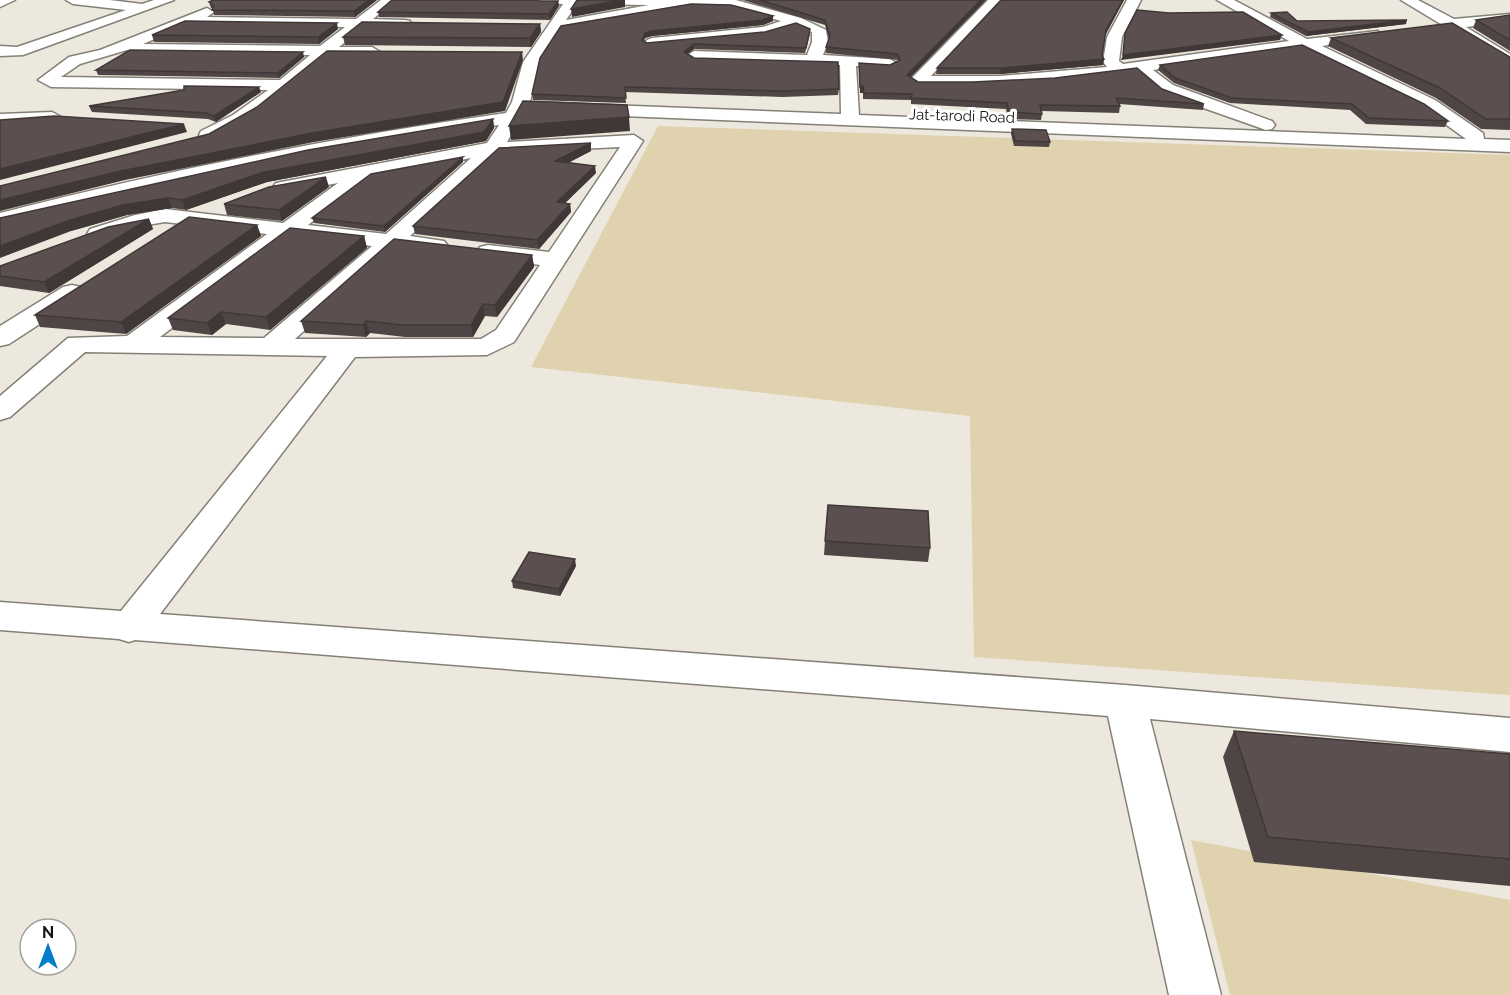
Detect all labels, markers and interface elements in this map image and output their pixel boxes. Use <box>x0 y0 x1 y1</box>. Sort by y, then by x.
street label: Jat-tarodi Road <box>909 105 1015 127</box>
north arrow <box>18 917 78 977</box>
text: N <box>42 923 54 942</box>

